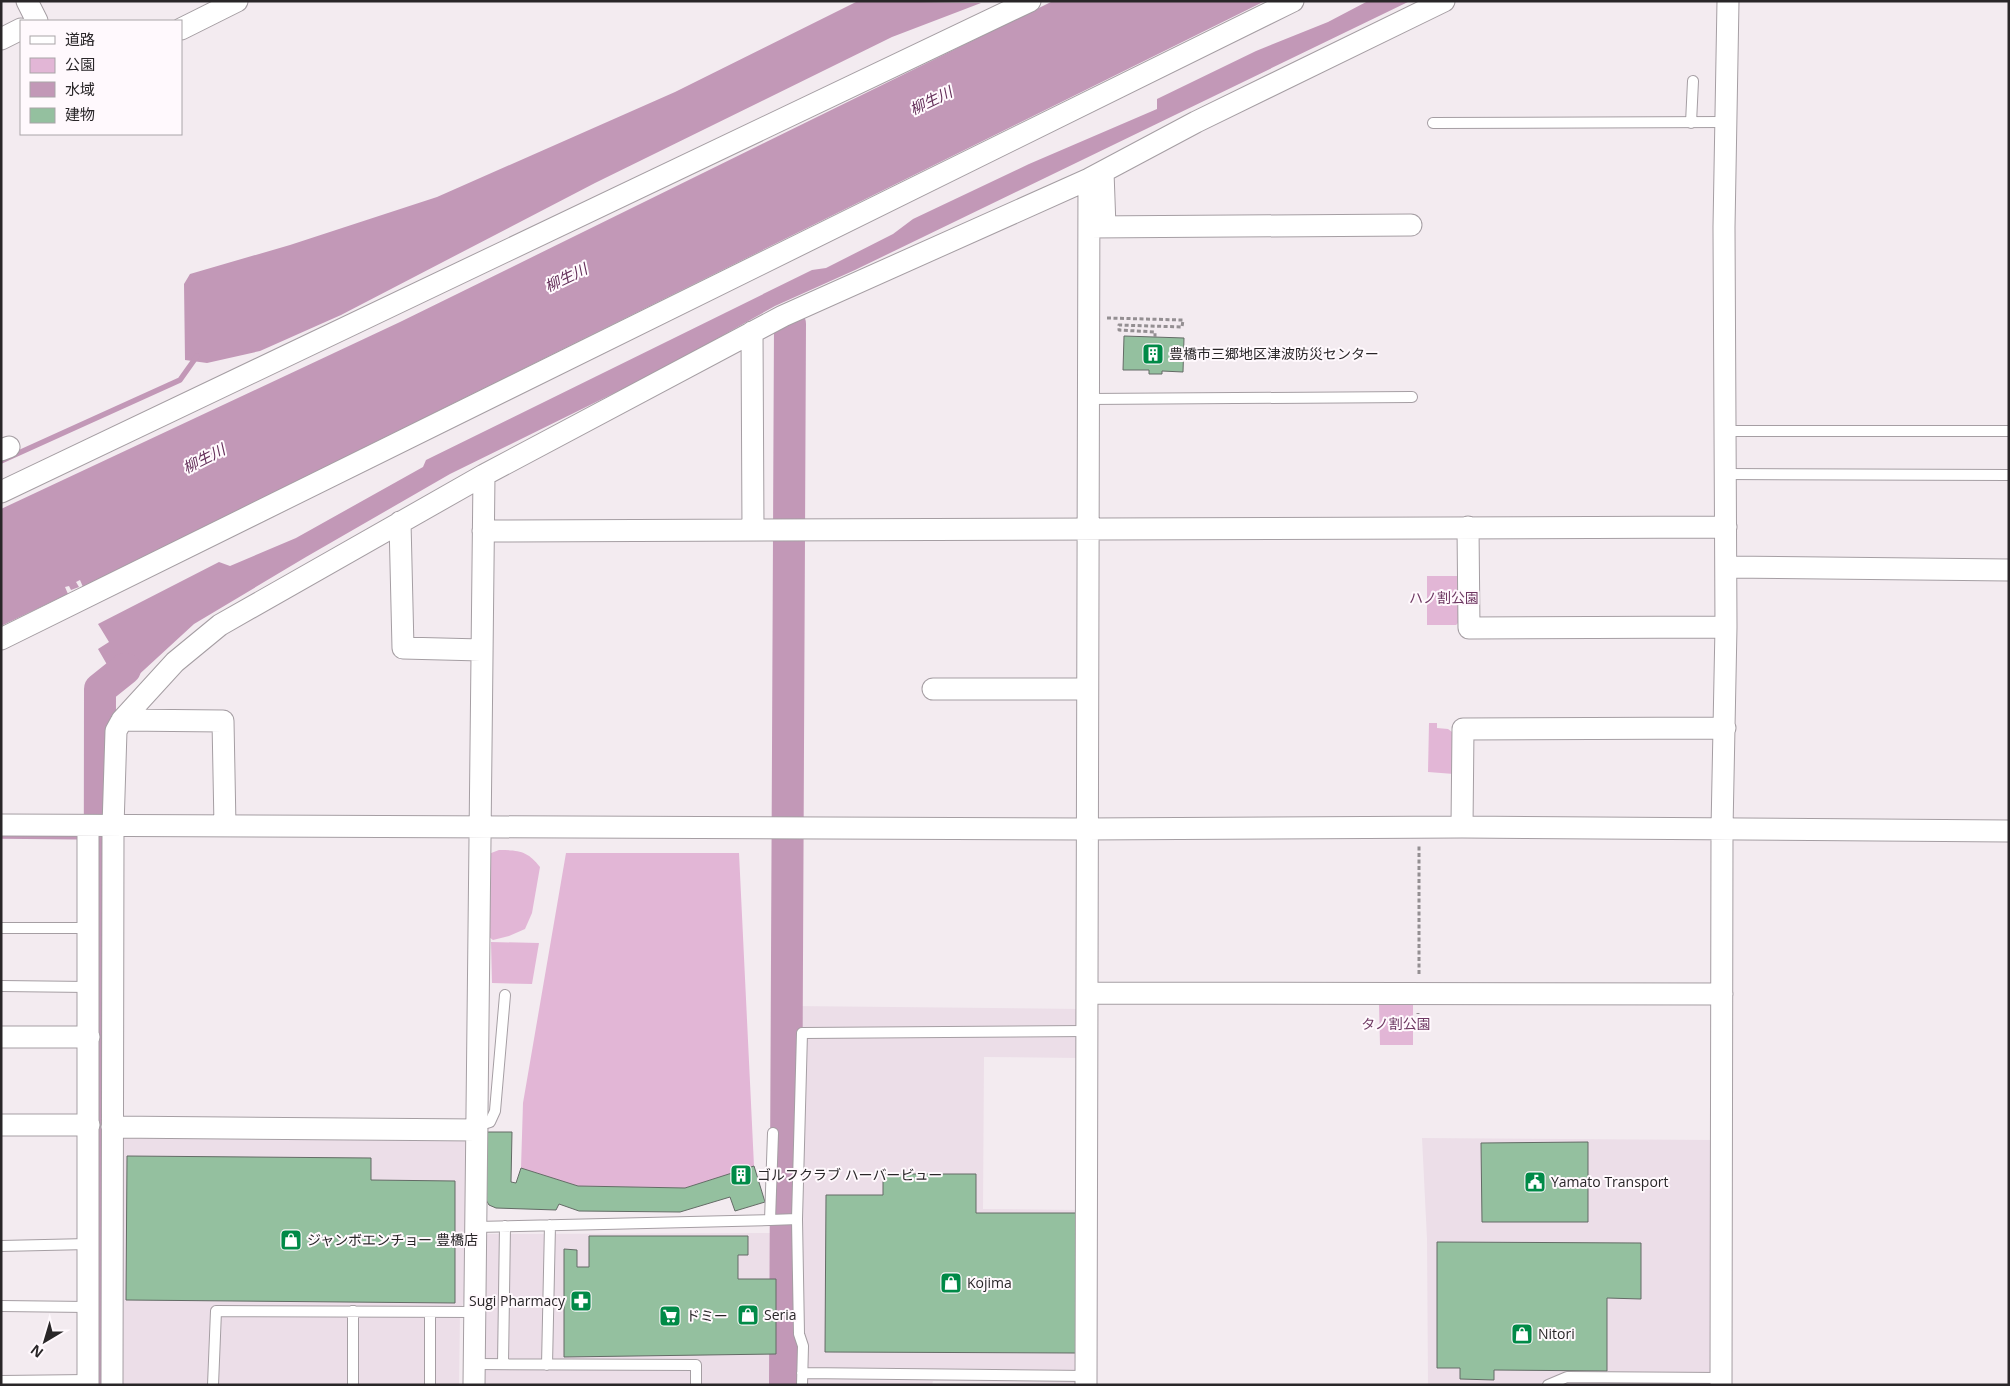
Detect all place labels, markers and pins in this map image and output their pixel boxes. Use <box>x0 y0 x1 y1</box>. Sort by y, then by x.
building icon: 豊橋市三郷地区津波防災センター <box>1141 342 1165 366</box>
place label: 豊橋市三郷地区津波防災センター <box>1169 344 1379 363</box>
building icon: ゴルフクラブ ハーバービュー <box>729 1163 753 1187</box>
place label: ゴルフクラブ ハーバービュー <box>757 1165 943 1184</box>
public building icon: Yamato Transport <box>1523 1170 1547 1194</box>
place label: Yamato Transport <box>1551 1172 1669 1191</box>
shop icon: ジャンボエンチョー 豊橋店 <box>279 1228 303 1252</box>
place label: ジャンボエンチョー 豊橋店 <box>307 1230 478 1249</box>
shop icon: Kojima <box>939 1271 963 1295</box>
place label: Kojima <box>967 1273 1012 1292</box>
pharmacy icon: Sugi Pharmacy <box>569 1289 593 1313</box>
place label: Sugi Pharmacy <box>469 1291 566 1310</box>
shop icon: Seria <box>736 1303 760 1327</box>
supermarket icon: ドミー <box>658 1304 682 1328</box>
place label: Seria <box>764 1305 797 1324</box>
place label: ドミー <box>686 1306 728 1325</box>
shop icon: Nitori <box>1510 1322 1534 1346</box>
place label: Nitori <box>1538 1324 1575 1343</box>

